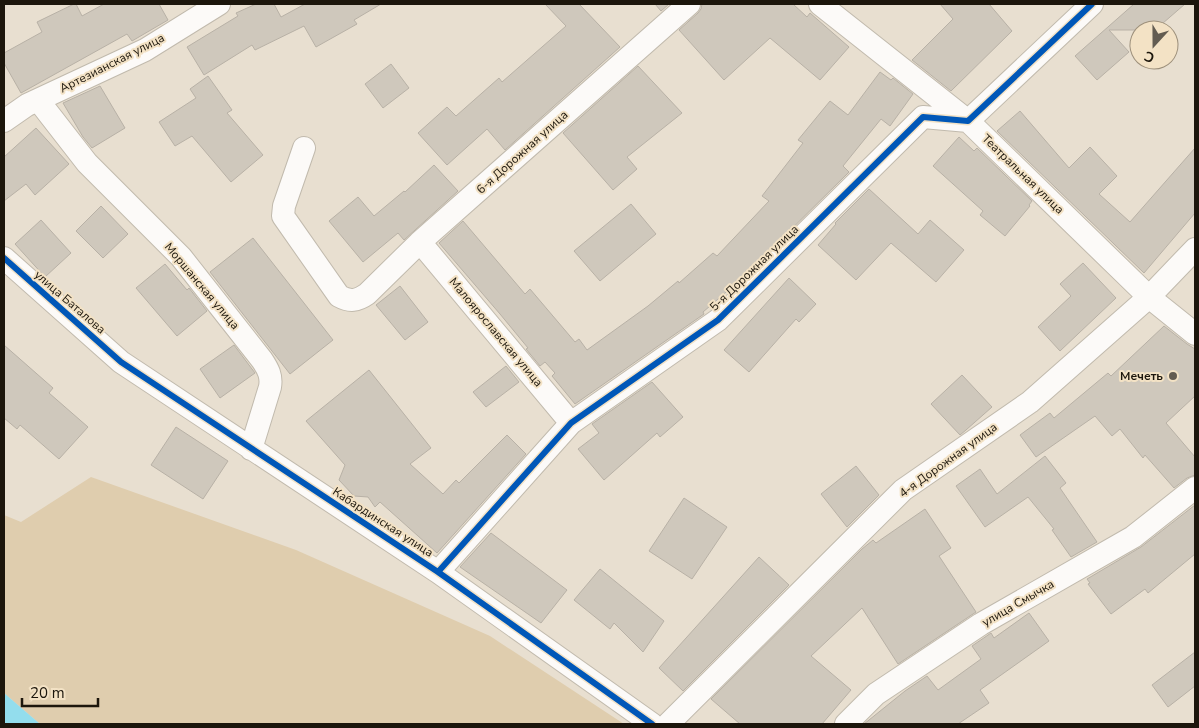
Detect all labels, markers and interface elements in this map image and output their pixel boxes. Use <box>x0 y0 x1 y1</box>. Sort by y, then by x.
north arrow <box>1129 20 1179 70</box>
street label: Артезианская улица <box>57 30 167 96</box>
text: С <box>1141 46 1157 67</box>
street label: 6-я Дорожная улица <box>473 107 571 197</box>
street label: Театральная улица <box>979 131 1067 217</box>
street label: 5-я Дорожная улица <box>706 221 802 315</box>
street label: Моршанская улица <box>161 239 243 333</box>
street label: улица Баталова <box>31 267 109 337</box>
street label: Малоярославская улица <box>446 274 546 390</box>
place label: Мечеть <box>1120 368 1163 384</box>
marker: Мечеть <box>1167 370 1179 382</box>
street label: 4-я Дорожная улица <box>896 419 1000 501</box>
street label: Кабардинская улица <box>330 483 436 561</box>
street label: улица Смычка <box>979 576 1057 630</box>
scale bar <box>22 676 99 708</box>
text: 20 m <box>30 683 65 703</box>

